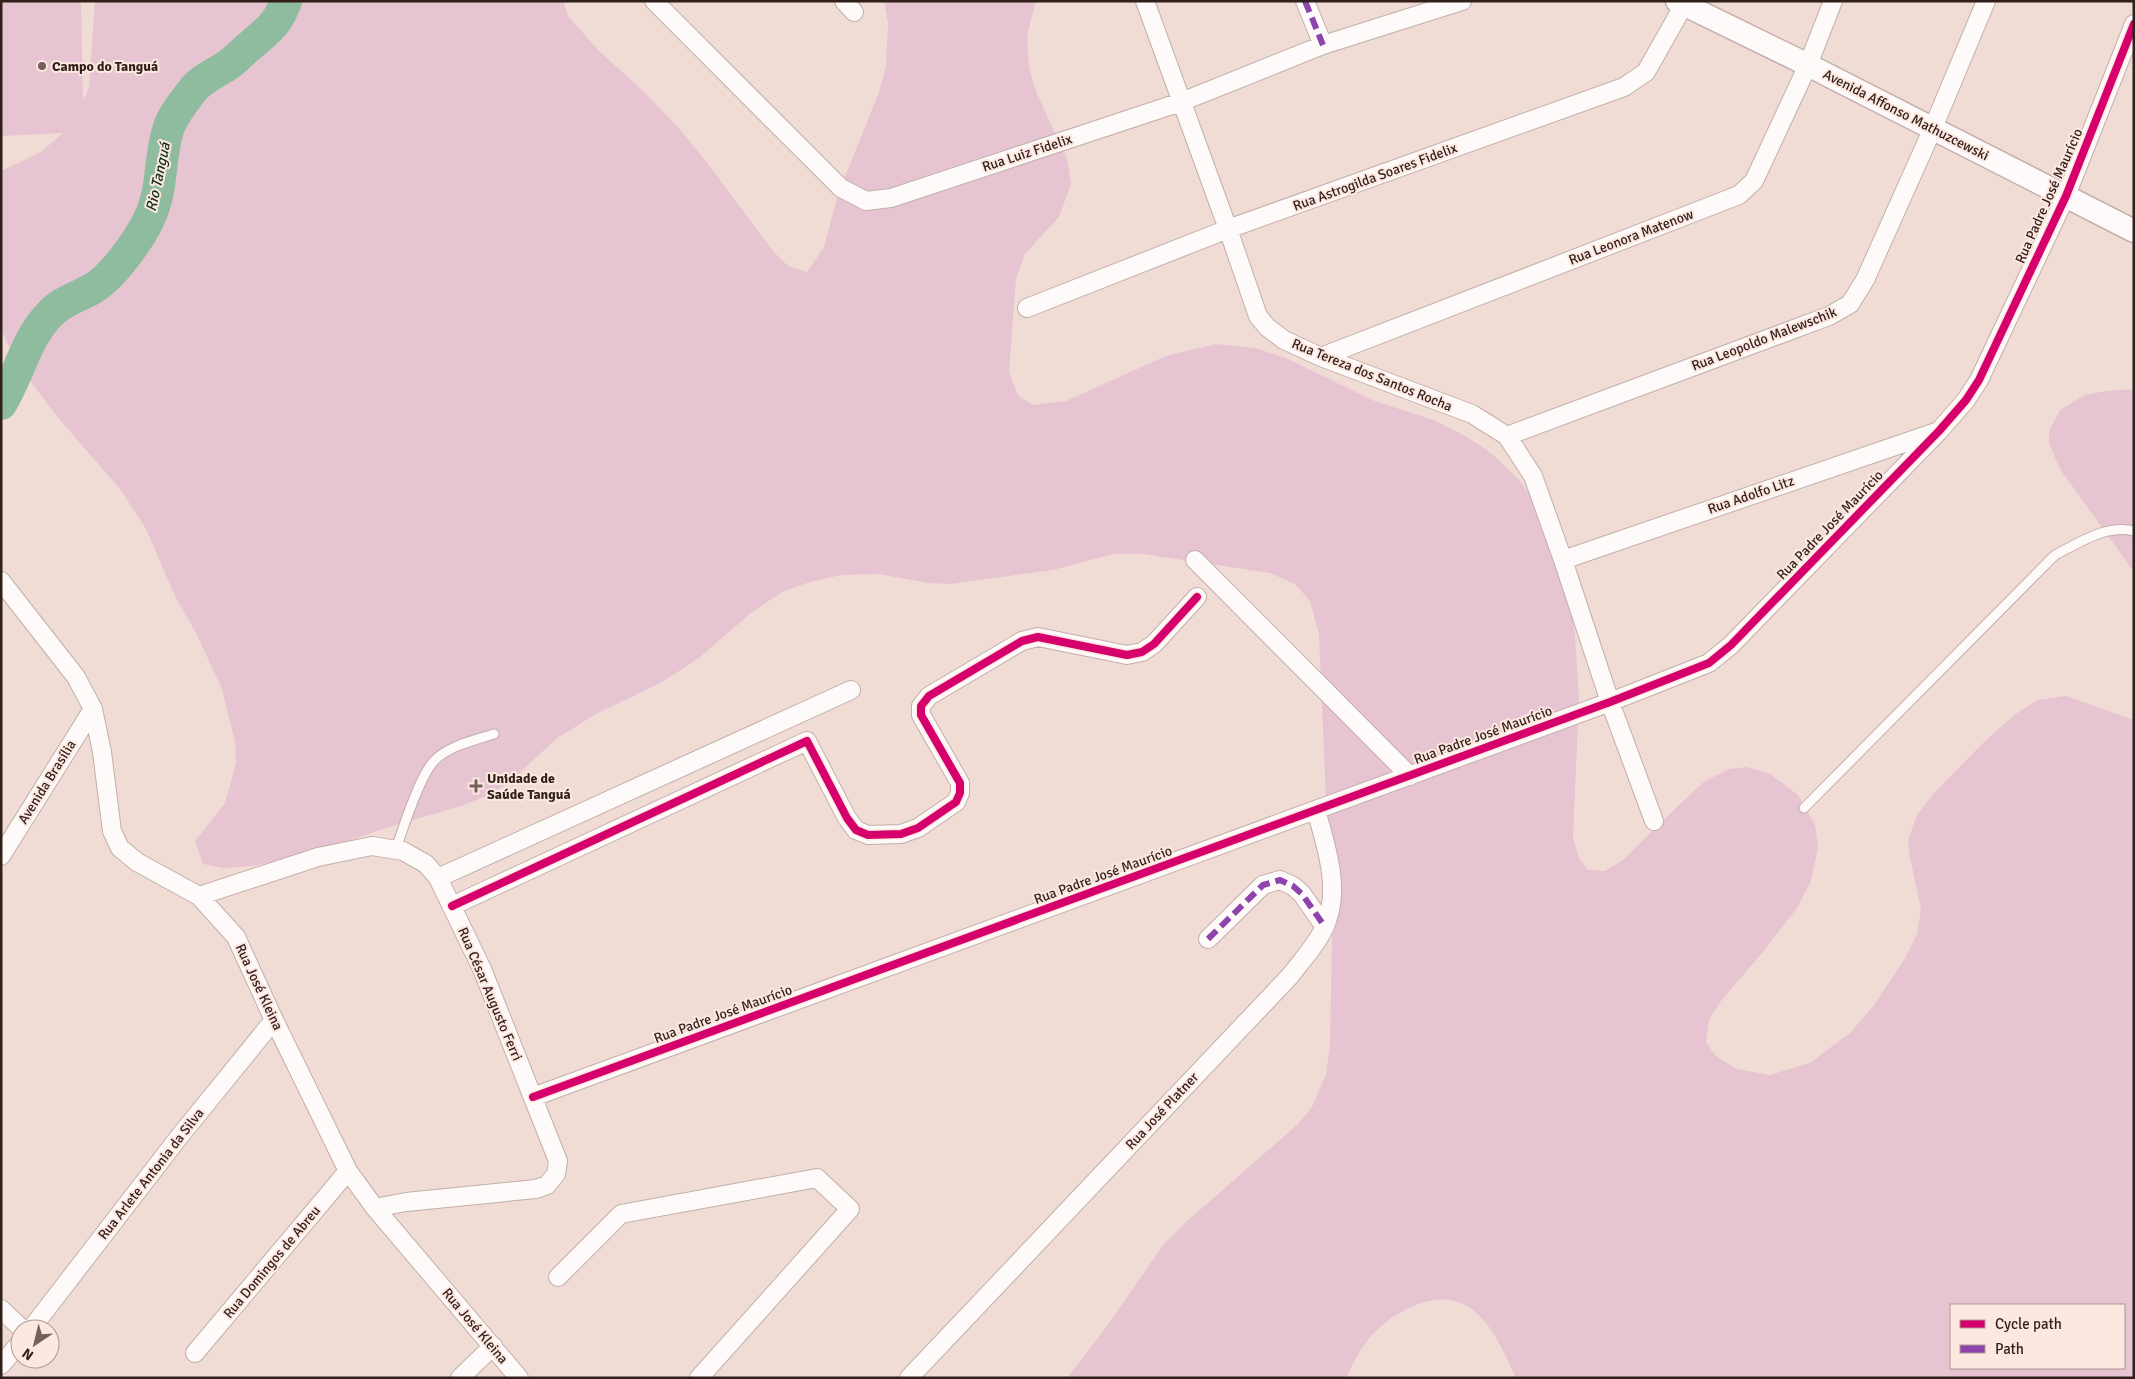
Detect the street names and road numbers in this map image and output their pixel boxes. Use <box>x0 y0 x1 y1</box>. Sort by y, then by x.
street label: Avenida Affonso Mathuzcewski <box>1820 66 1992 164</box>
street label: Rua Padre José Maurício <box>2012 126 2086 266</box>
street label: Rua Luiz Fidelix <box>980 130 1075 176</box>
street label: Rua Astrogilda Soares Fidelix <box>1291 139 1460 215</box>
street label: Rua Leonora Matenow <box>1566 205 1696 269</box>
street label: Rua Leopoldo Malewschik <box>1689 303 1839 375</box>
street label: Rua Tereza dos Santos Rocha <box>1289 335 1455 415</box>
street label: Rua Padre José Maurício <box>1773 467 1887 583</box>
street label: Rua Adolfo Litz <box>1706 472 1796 518</box>
street label: Rua Padre José Maurício <box>1412 702 1554 768</box>
street label: Avenida Brasília <box>14 737 80 827</box>
street label: Rua Padre José Maurício <box>1032 842 1174 908</box>
street label: Rua César Augusto Ferri <box>454 925 526 1063</box>
street label: Rua José Kleina <box>232 941 286 1033</box>
street label: Rua Padre José Maurício <box>652 981 794 1047</box>
street label: Rua José Platner <box>1122 1068 1203 1153</box>
street label: Rua Arlete Antonia da Silva <box>94 1105 208 1243</box>
street label: Rua Domingos de Abreu <box>220 1202 324 1322</box>
street label: Rua José Kleina <box>438 1285 512 1367</box>

